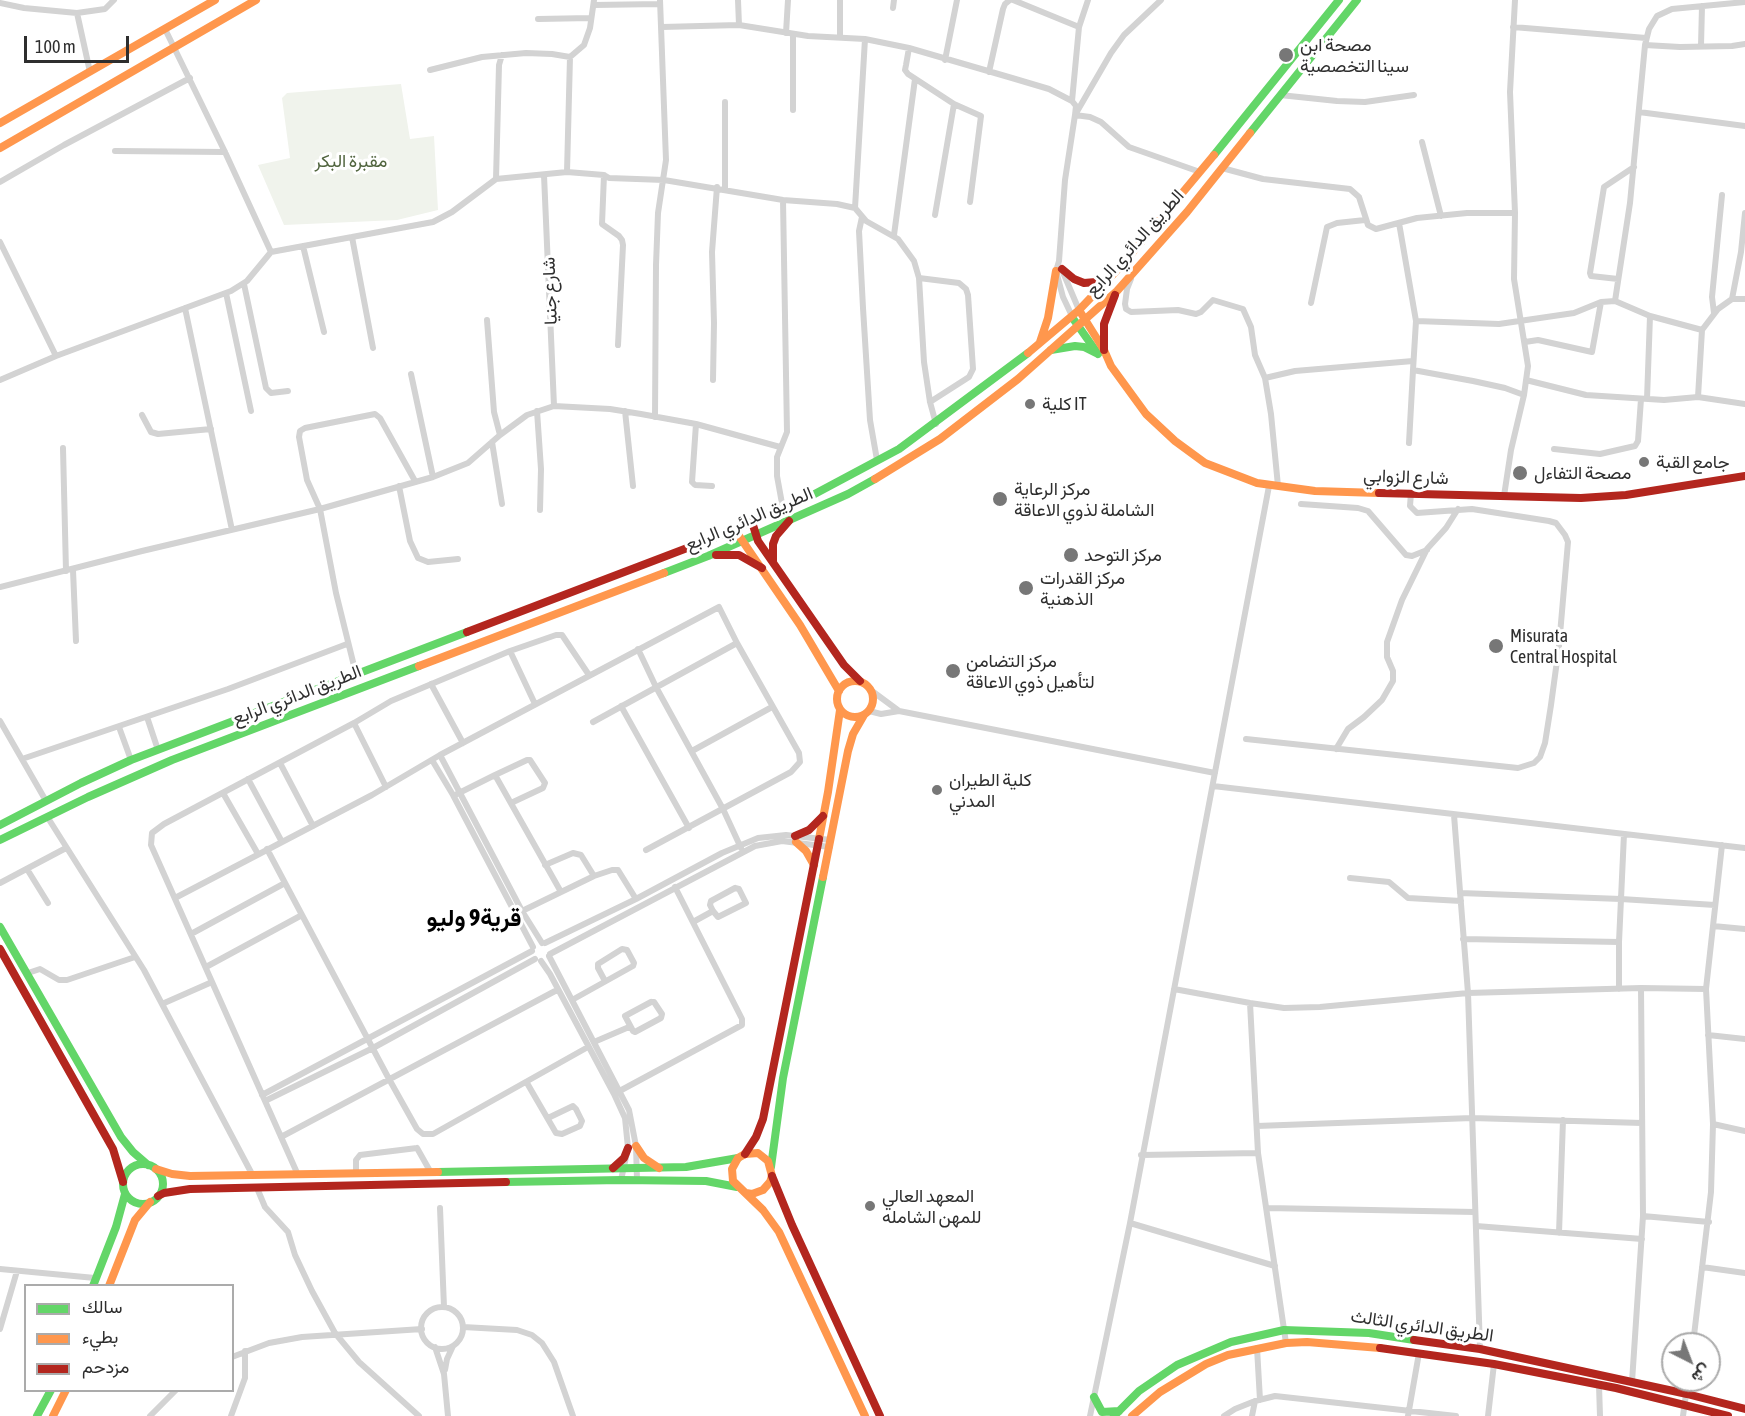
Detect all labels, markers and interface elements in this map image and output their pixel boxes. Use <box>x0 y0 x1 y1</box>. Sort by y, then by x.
scale bar <box>27 24 132 62</box>
place label: مصحة ابن سينا التخصصية <box>1300 34 1409 76</box>
text: 100 m <box>35 36 76 57</box>
marker: مصحة ابن سينا التخصصية <box>1277 46 1295 64</box>
park label: مقبرة البكر <box>315 150 387 172</box>
street label: الطريق الدائري الرابع <box>1081 185 1189 301</box>
street label: شارع جنيا <box>538 257 562 325</box>
place label: كلية IT <box>1042 393 1087 415</box>
marker: كلية IT <box>1023 397 1037 411</box>
place label: جامع القبة <box>1656 451 1730 473</box>
marker: جامع القبة <box>1637 455 1651 469</box>
place label: مصحة التفاءل <box>1534 462 1631 484</box>
marker: مصحة التفاءل <box>1511 464 1529 482</box>
street label: شارع الزوابي <box>1363 465 1449 489</box>
place label: مركز الرعاية الشاملة لذوي الاعاقة <box>1014 478 1154 520</box>
street label: الطريق الدائري الرابع <box>682 482 816 556</box>
marker: مركز الرعاية الشاملة لذوي الاعاقة <box>991 490 1009 508</box>
place label: مركز التوحد <box>1084 544 1162 566</box>
marker: مركز التوحد <box>1062 546 1080 564</box>
place label: مركز القدرات الذهنية <box>1040 567 1125 610</box>
marker: مركز القدرات الذهنية <box>1017 579 1035 597</box>
place label: Misurata Central Hospital <box>1510 625 1617 668</box>
marker: Misurata Central Hospital <box>1487 637 1505 655</box>
place label: مركز التضامن لتأهيل ذوي الاعاقة <box>966 650 1095 692</box>
street label: الطريق الدائري الرابع <box>229 660 365 730</box>
marker: مركز التضامن لتأهيل ذوي الاعاقة <box>944 662 962 680</box>
place label: كلية الطيران المدني <box>949 769 1032 812</box>
marker: كلية الطيران المدني <box>930 783 944 797</box>
district label: قرية9 وليو <box>427 904 521 932</box>
place label: المعهد العالي للمهن الشامله <box>882 1185 982 1228</box>
marker: المعهد العالي للمهن الشامله <box>863 1199 877 1213</box>
legend <box>24 1284 234 1392</box>
text: سالك <box>82 1296 122 1317</box>
street label: الطريق الدائري الثالث <box>1349 1305 1495 1347</box>
text: بطيء <box>82 1326 118 1347</box>
north arrow <box>1661 1332 1721 1392</box>
text: مزدحم <box>82 1356 129 1377</box>
text: ش <box>1689 1361 1715 1387</box>

